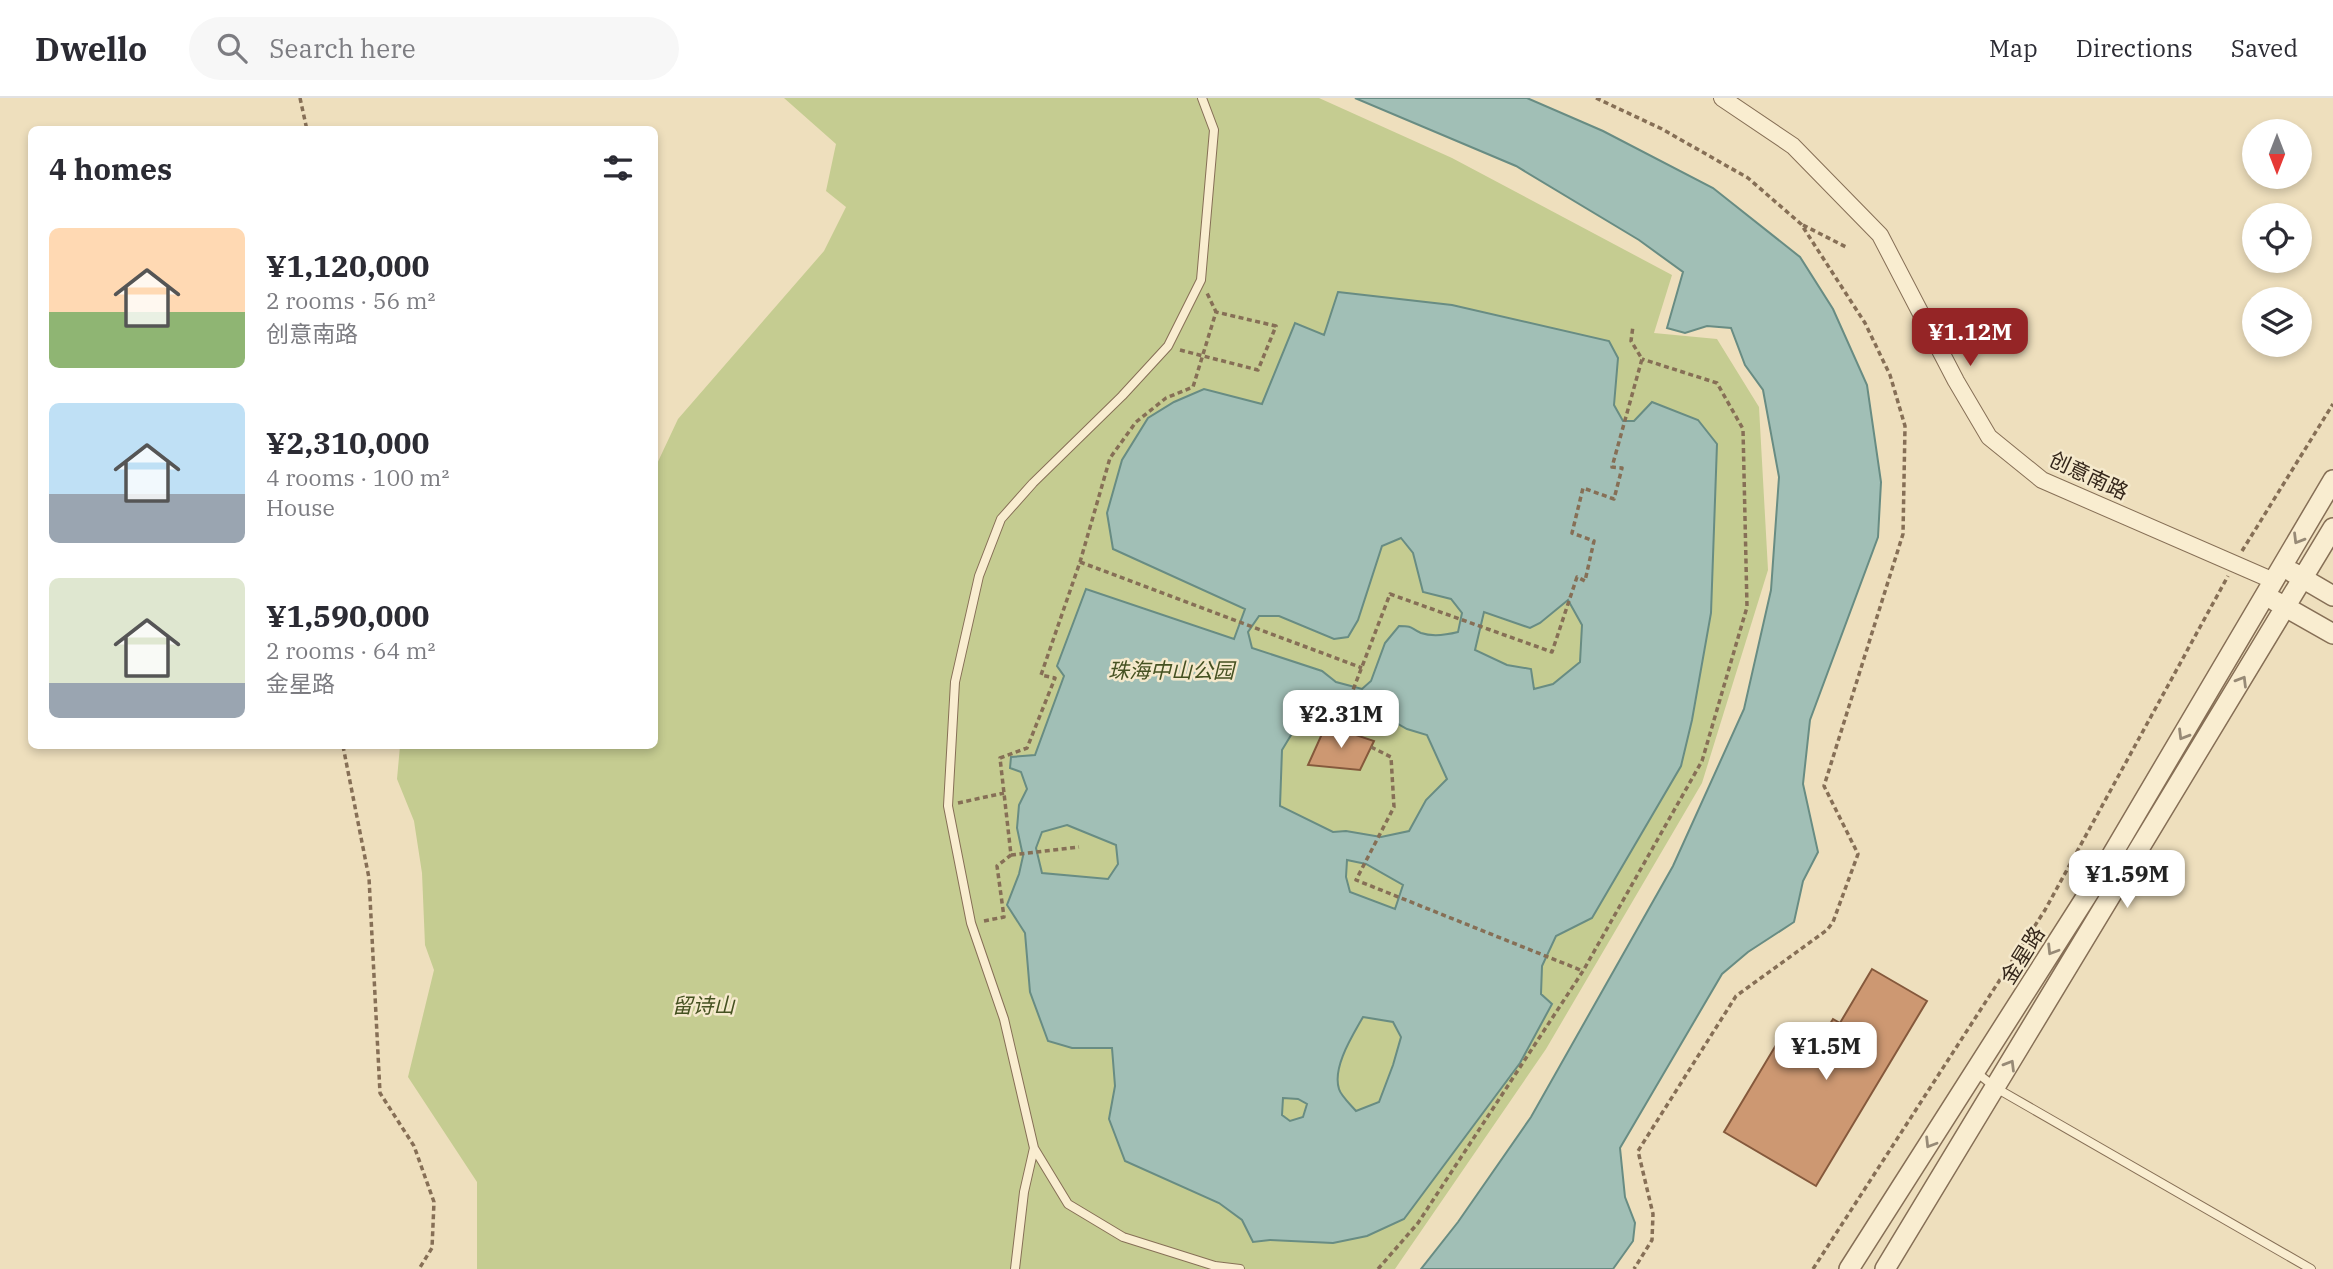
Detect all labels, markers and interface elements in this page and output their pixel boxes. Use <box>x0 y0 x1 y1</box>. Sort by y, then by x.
search box <box>189 17 679 80</box>
text: Dwello <box>35 27 147 70</box>
icon: search <box>213 29 251 67</box>
text: Search here <box>269 31 416 65</box>
text: Map <box>1989 32 2038 64</box>
text: Directions <box>2076 32 2193 64</box>
text: Saved <box>2231 32 2298 64</box>
north arrow <box>2242 119 2312 189</box>
map controls <box>2242 119 2312 357</box>
text: 4 homes <box>49 149 172 188</box>
icon: filters <box>599 149 637 187</box>
button: locate <box>2242 203 2312 273</box>
text: ¥1,120,000 <box>266 246 429 285</box>
icon: home <box>105 256 189 340</box>
text: 2 rooms · 56 m² <box>266 285 436 315</box>
button: layers <box>2242 287 2312 357</box>
pin: ¥1.12M <box>1913 308 2027 368</box>
text: ¥1.12M <box>1928 316 2012 346</box>
text: 创意南路 <box>266 318 358 348</box>
text: ¥2,310,000 <box>266 423 429 462</box>
icon: home <box>105 431 189 515</box>
street label: 创意南路 <box>2045 445 2133 505</box>
text: 4 rooms · 100 m² <box>266 462 449 492</box>
text: House <box>266 492 335 522</box>
one-way arrow <box>2294 532 2307 545</box>
text: ¥1,590,000 <box>266 596 429 635</box>
icon: home <box>105 606 189 690</box>
text: 2 rooms · 64 m² <box>266 635 436 665</box>
park label: 珠海中山公园 <box>1108 656 1237 684</box>
text: 金星路 <box>266 668 335 698</box>
one-way arrow <box>2234 676 2247 689</box>
pin: ¥2.31M <box>1284 690 1398 750</box>
text: ¥2.31M <box>1299 698 1383 728</box>
one-way arrow <box>2178 728 2191 741</box>
pin: ¥1.59M <box>2070 850 2184 910</box>
text: ¥1.59M <box>2085 858 2169 888</box>
street label: 金星路 <box>1993 921 2051 989</box>
one-way arrow <box>2047 943 2060 956</box>
park label: 留诗山 <box>672 991 736 1019</box>
pin: ¥1.5M <box>1777 1023 1875 1082</box>
text: ¥1.5M <box>1791 1030 1861 1060</box>
one-way arrow <box>2002 1059 2015 1072</box>
one-way arrow <box>1925 1135 1938 1148</box>

